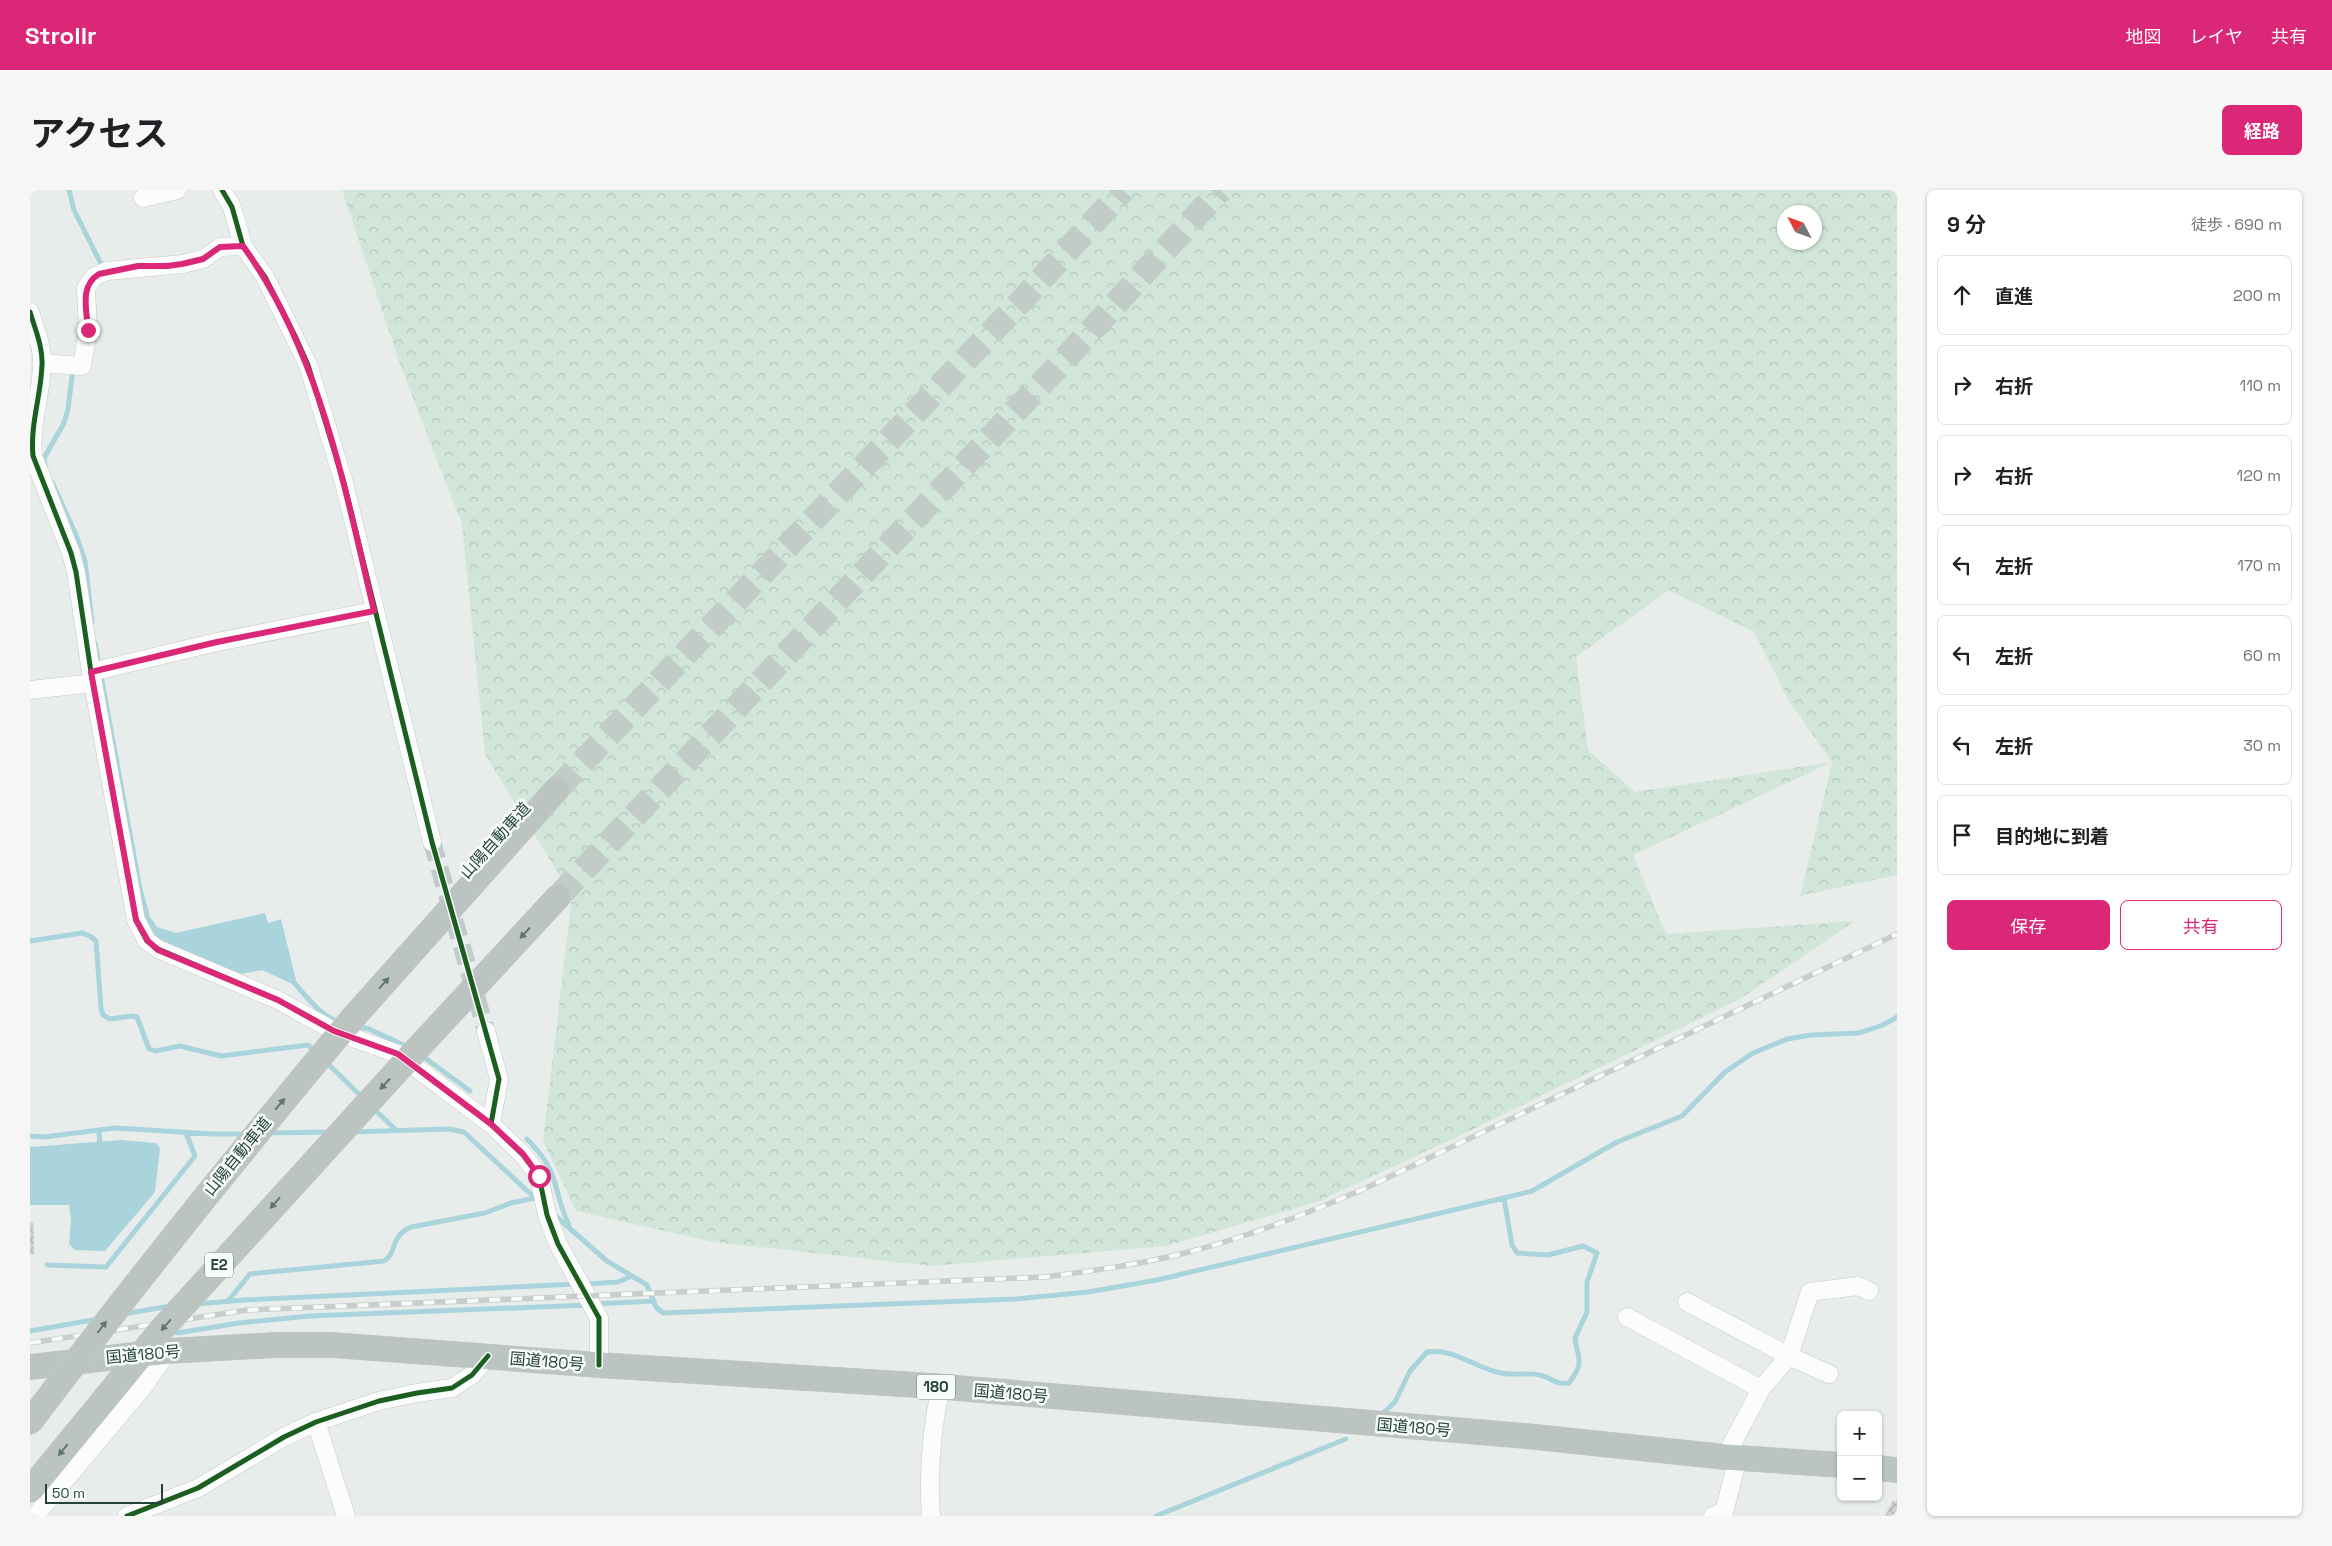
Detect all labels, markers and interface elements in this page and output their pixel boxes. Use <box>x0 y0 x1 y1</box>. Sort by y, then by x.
text: Strollr <box>25 20 97 51</box>
text: 地図 <box>2126 25 2162 48</box>
text: レイヤ <box>2190 25 2243 48</box>
text: 共有 <box>2271 25 2307 48</box>
button: 経路 <box>2222 105 2302 155</box>
text: アクセス <box>30 112 168 156</box>
north arrow <box>1777 205 1822 250</box>
text: 9 分 <box>1947 211 1986 238</box>
text: 徒歩 · 690 m <box>2191 214 2282 235</box>
icon: ahead <box>1948 281 1976 309</box>
text: 直進 <box>1995 284 2033 309</box>
text: 200 m <box>2233 285 2281 306</box>
route end <box>77 319 100 342</box>
icon: right <box>1948 371 1976 399</box>
text: 右折 <box>1995 374 2033 399</box>
text: 110 m <box>2239 375 2281 396</box>
icon: right <box>1948 461 1976 489</box>
text: 右折 <box>1995 464 2033 489</box>
text: 120 m <box>2237 465 2281 486</box>
icon: left <box>1948 551 1976 579</box>
text: 左折 <box>1995 554 2033 579</box>
text: 170 m <box>2237 555 2281 576</box>
icon: left <box>1948 641 1976 669</box>
text: 左折 <box>1995 644 2033 669</box>
text: 60 m <box>2243 645 2281 666</box>
icon: left <box>1948 731 1976 759</box>
text: 左折 <box>1995 734 2033 759</box>
text: 30 m <box>2243 735 2281 756</box>
street label: 山陽自動車道 <box>455 798 535 883</box>
icon: arrive <box>1948 821 1976 849</box>
text: 目的地に到着 <box>1995 824 2109 849</box>
button: 保存 <box>1947 900 2110 950</box>
button: 共有 <box>2120 900 2282 950</box>
one-way arrow <box>519 926 531 938</box>
one-way arrow <box>378 977 390 989</box>
one-way arrow <box>379 1077 390 1090</box>
one-way arrow <box>274 1098 285 1111</box>
street label: 山陽自動車道 <box>199 1112 276 1200</box>
route start <box>528 1165 551 1188</box>
one-way arrow <box>269 1197 281 1209</box>
road number: E2 <box>205 1252 233 1278</box>
one-way arrow <box>161 1318 172 1331</box>
one-way arrow <box>96 1321 107 1334</box>
street label: 国道180号 <box>105 1341 181 1368</box>
street label: 国道180号 <box>509 1348 585 1375</box>
road number: 180 <box>917 1374 955 1400</box>
street label: 国道180号 <box>973 1380 1049 1407</box>
map controls <box>1837 1411 1882 1501</box>
button: + <box>1837 1411 1882 1456</box>
street label: 国道180号 <box>1376 1414 1452 1441</box>
one-way arrow <box>57 1443 68 1456</box>
button: − <box>1837 1456 1882 1501</box>
scale bar <box>45 1481 162 1504</box>
text: 50 m <box>52 1484 85 1502</box>

